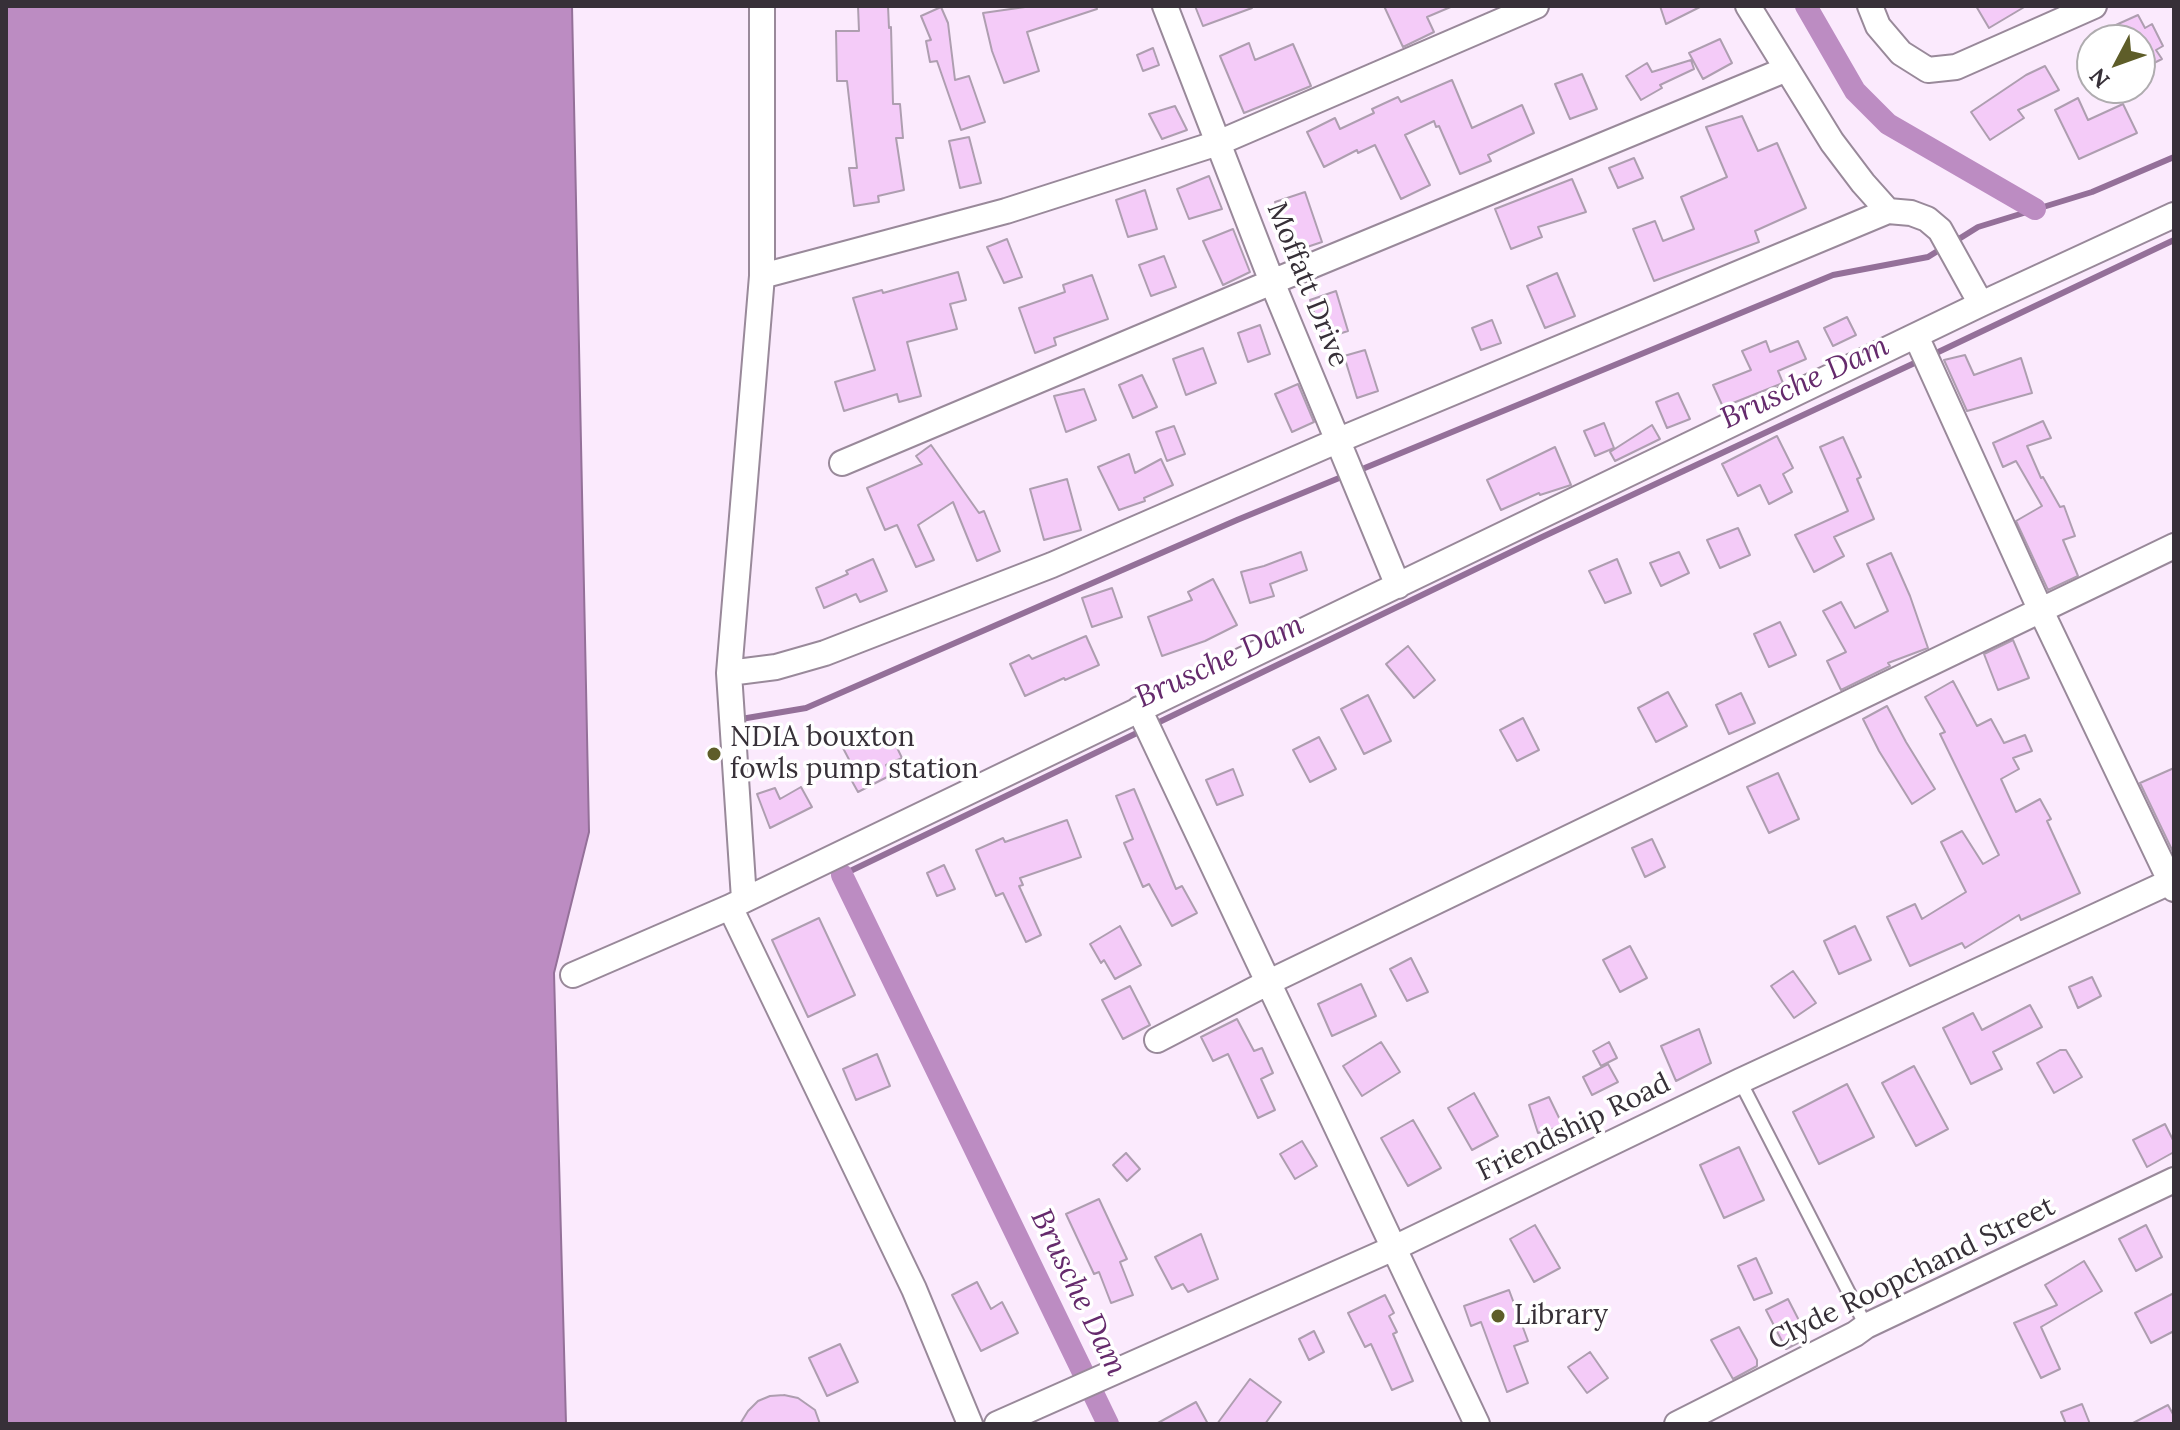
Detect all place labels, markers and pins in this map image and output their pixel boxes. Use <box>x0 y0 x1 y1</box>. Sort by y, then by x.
place label: NDIA bouxton fowls pump station <box>730 721 978 787</box>
marker: NDIA bouxton fowls pump station <box>705 745 723 763</box>
place label: Library <box>1514 1299 1608 1333</box>
marker: Library <box>1489 1307 1507 1325</box>

